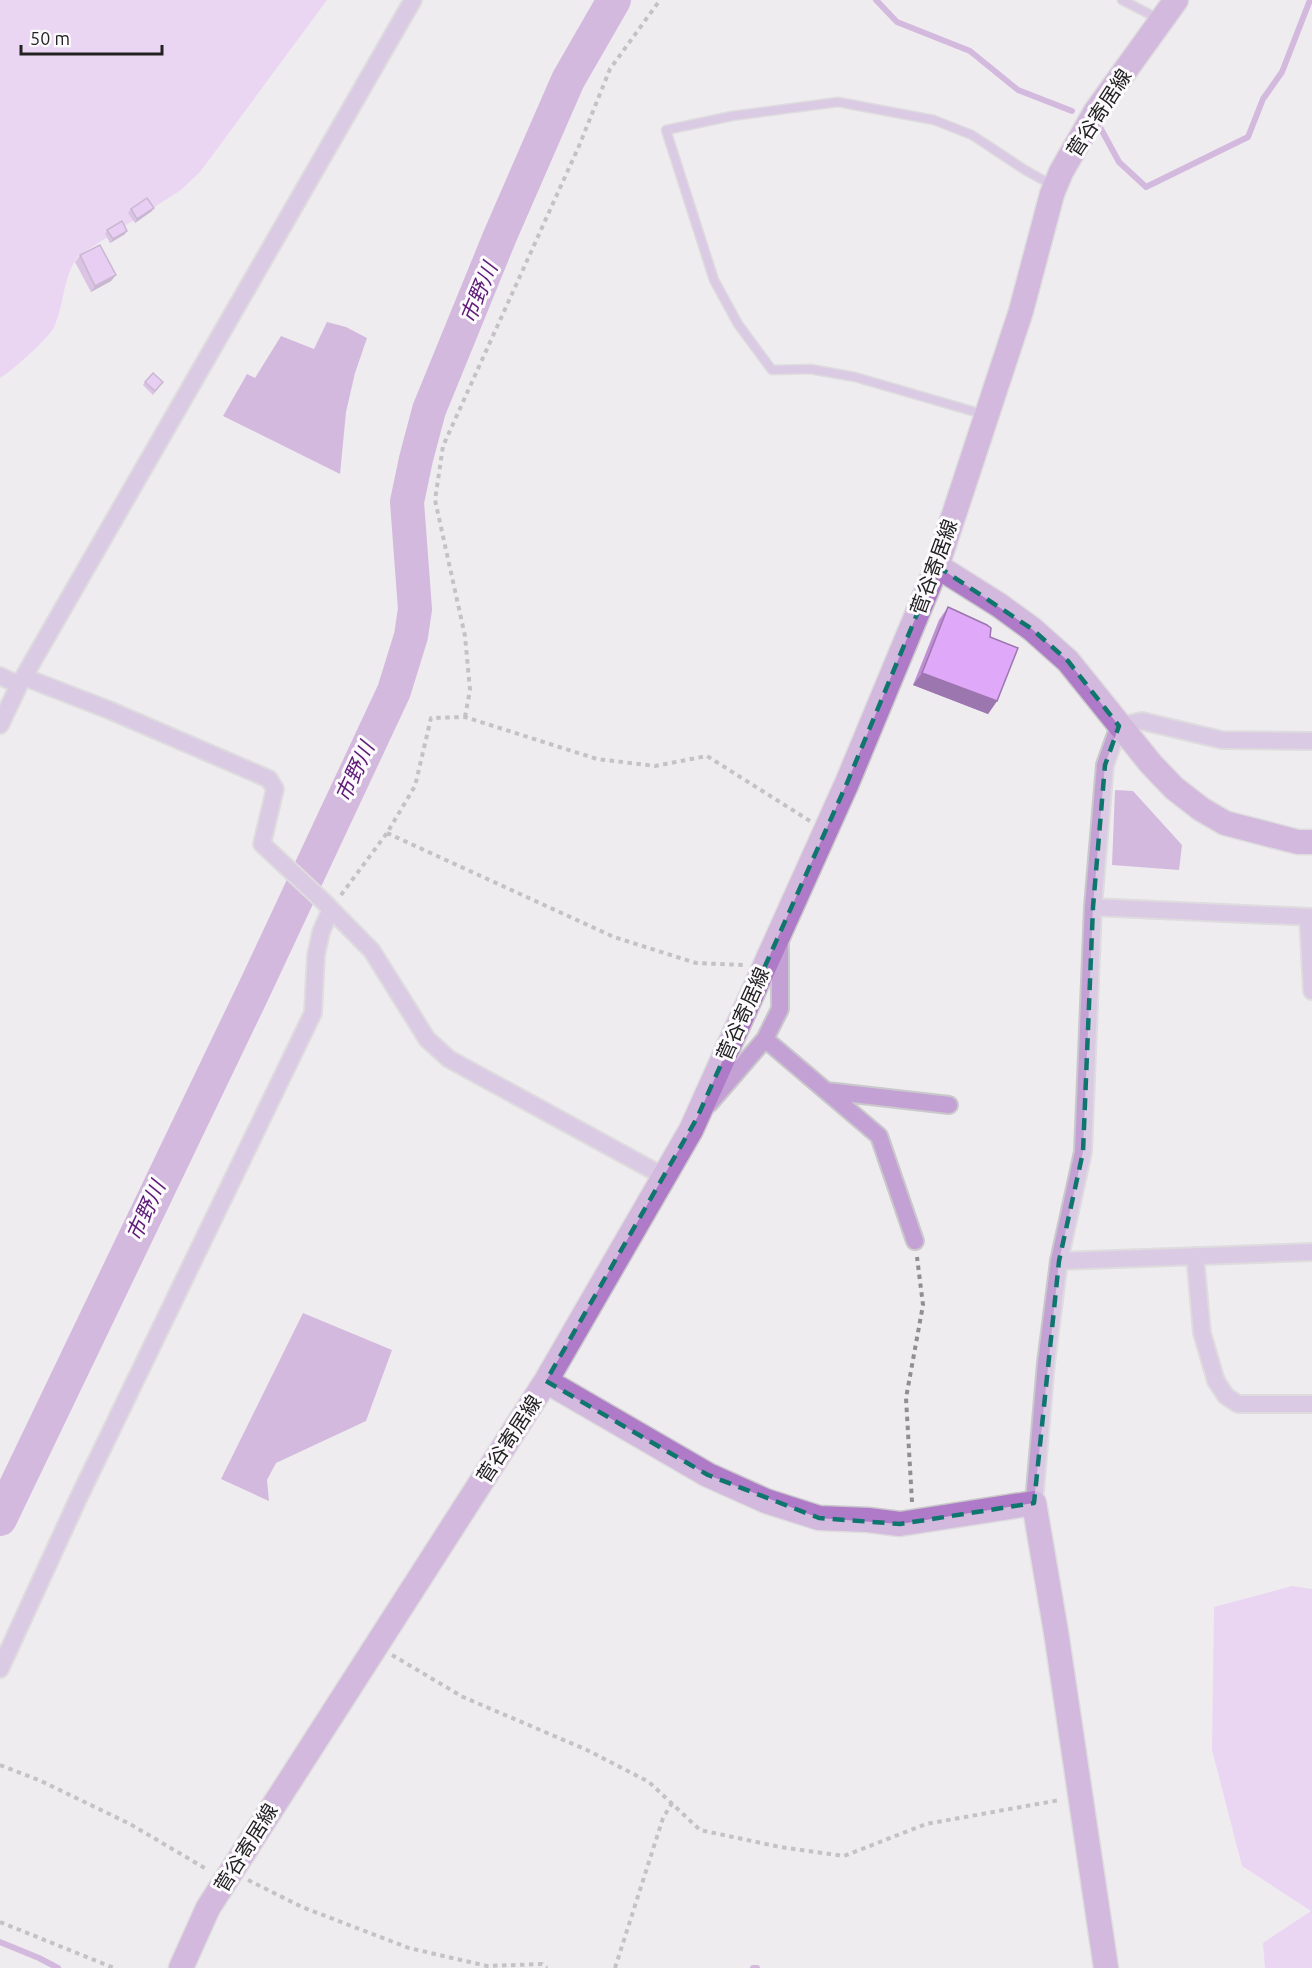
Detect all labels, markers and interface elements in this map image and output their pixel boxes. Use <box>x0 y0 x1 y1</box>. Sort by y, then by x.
scale bar <box>21 18 162 56</box>
text: 50 m <box>30 28 70 48</box>
street label: 菅谷寄居線 <box>1062 65 1135 161</box>
water label: 市野川 <box>455 257 502 326</box>
street label: 菅谷寄居線 <box>906 516 961 618</box>
water label: 市野川 <box>330 736 379 805</box>
street label: 菅谷寄居線 <box>712 963 773 1064</box>
water label: 市野川 <box>121 1175 170 1244</box>
street label: 菅谷寄居線 <box>472 1391 545 1487</box>
street label: 菅谷寄居線 <box>209 1799 282 1896</box>

